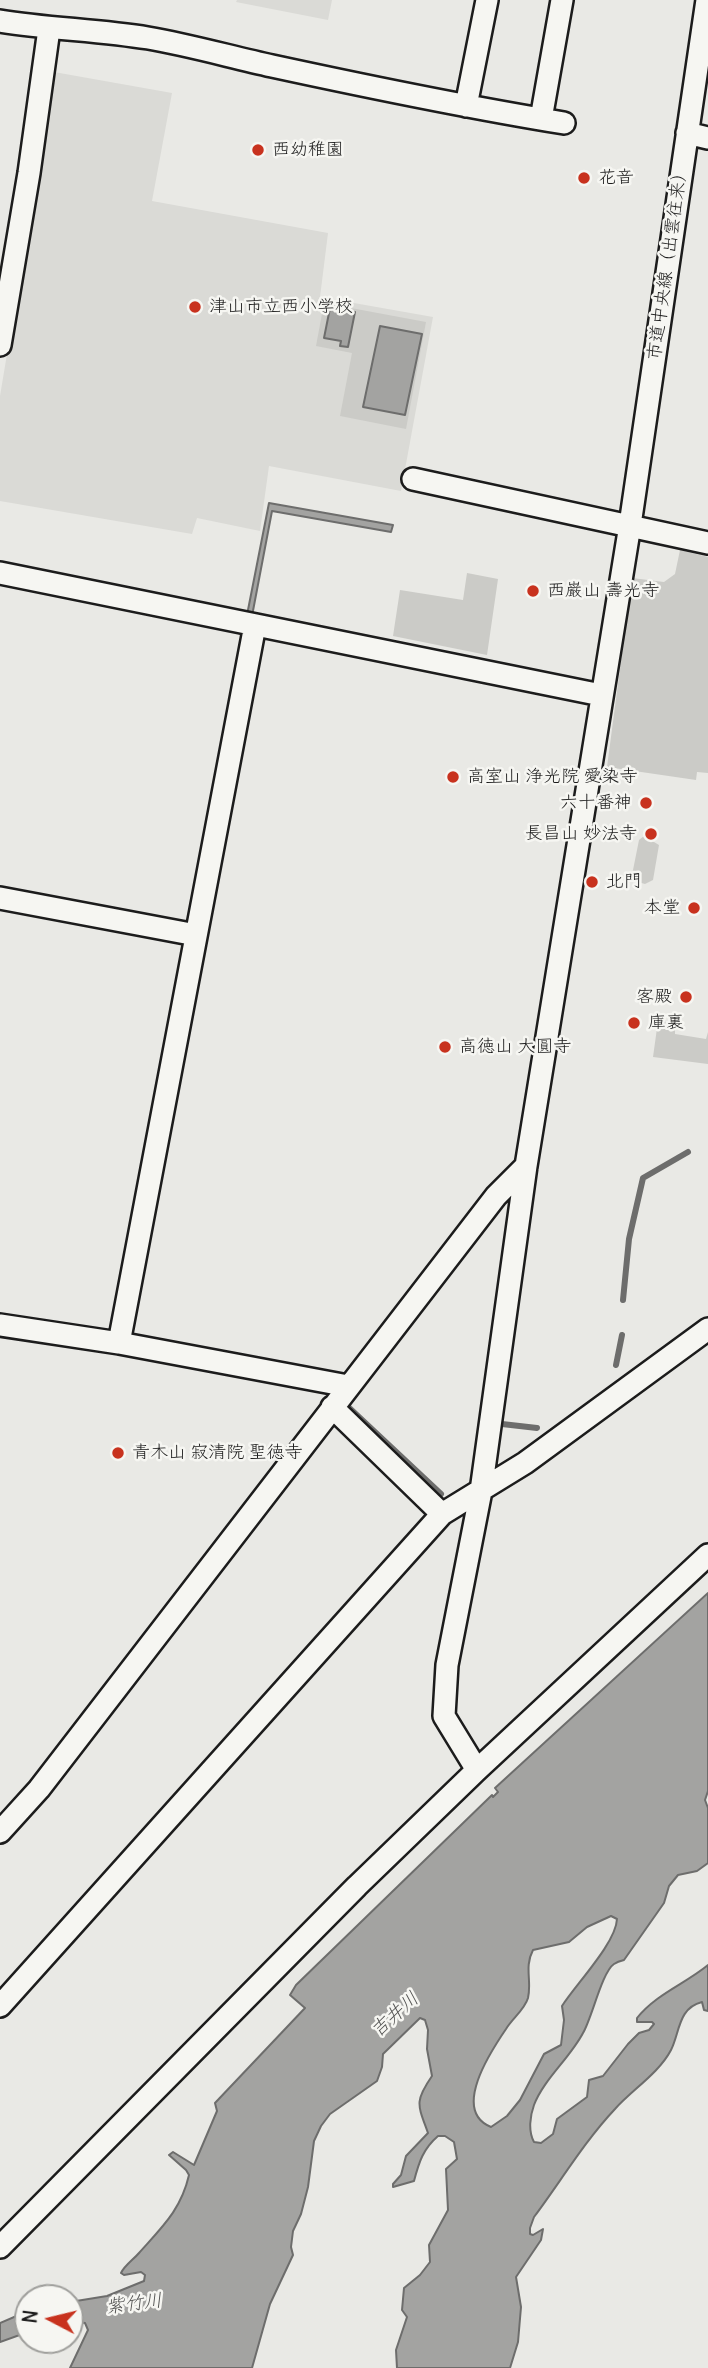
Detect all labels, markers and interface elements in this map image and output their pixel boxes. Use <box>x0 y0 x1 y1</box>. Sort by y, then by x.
place label: 西幼稚園 <box>272 139 344 161</box>
marker: 西幼稚園 <box>250 142 266 158</box>
street label: 市道中央線（出雲往来） <box>644 162 692 362</box>
place label: 花音 <box>598 167 634 189</box>
marker: 花音 <box>576 170 592 186</box>
place label: 津山市立西小学校 <box>209 296 353 318</box>
marker: 津山市立西小学校 <box>187 299 203 315</box>
place label: 西巌山 壽光寺 <box>547 580 659 602</box>
marker: 西巌山 壽光寺 <box>525 583 541 599</box>
place label: 高室山 浄光院 愛染寺 <box>467 766 638 788</box>
marker: 高室山 浄光院 愛染寺 <box>445 769 461 785</box>
place label: 六十番神 <box>560 792 632 814</box>
marker: 六十番神 <box>638 795 654 811</box>
place label: 長昌山 妙法寺 <box>525 823 637 845</box>
marker: 長昌山 妙法寺 <box>643 826 659 842</box>
place label: 北門 <box>606 871 642 893</box>
marker: 北門 <box>584 874 600 890</box>
place label: 本堂 <box>644 897 680 919</box>
marker: 本堂 <box>686 900 702 916</box>
place label: 客殿 <box>636 986 672 1008</box>
marker: 客殿 <box>678 989 694 1005</box>
place label: 庫裏 <box>648 1012 684 1034</box>
marker: 庫裏 <box>626 1015 642 1031</box>
place label: 高徳山 大圓寺 <box>459 1036 571 1058</box>
marker: 高徳山 大圓寺 <box>437 1039 453 1055</box>
place label: 青木山 寂清院 聖徳寺 <box>132 1442 303 1464</box>
marker: 青木山 寂清院 聖徳寺 <box>110 1445 126 1461</box>
water label: 吉井川 <box>366 1987 424 2043</box>
north arrow <box>14 2284 84 2354</box>
water label: 紫竹川 <box>104 2289 164 2319</box>
text: N <box>17 2309 43 2325</box>

